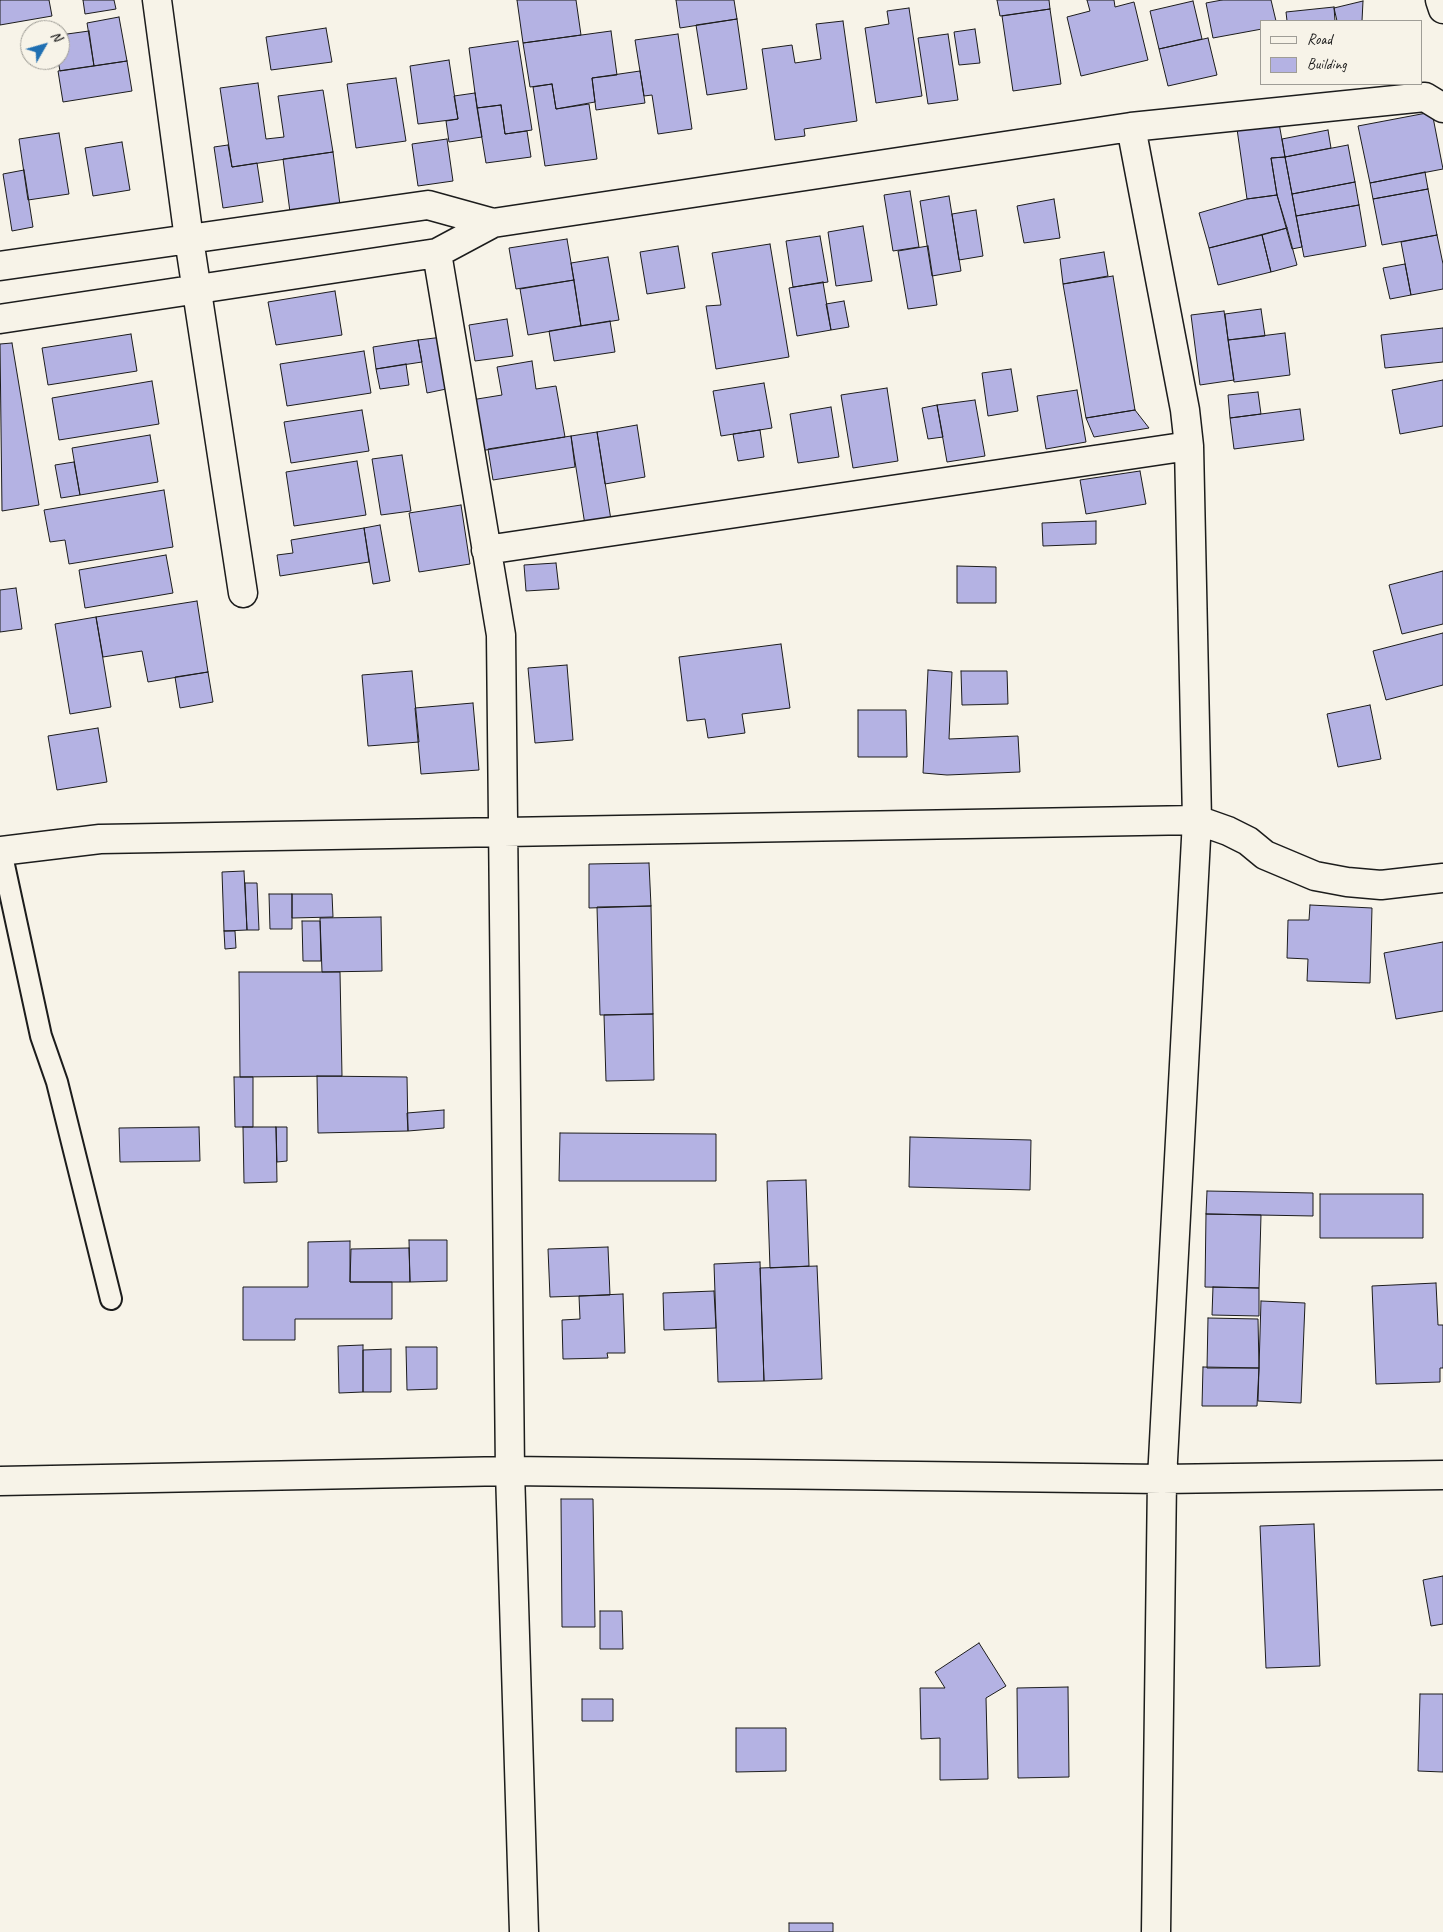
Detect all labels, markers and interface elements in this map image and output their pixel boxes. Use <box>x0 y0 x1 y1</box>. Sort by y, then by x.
north arrow <box>20 20 70 70</box>
legend <box>1260 20 1423 85</box>
text: N <box>47 27 66 45</box>
text: Road <box>1307 30 1332 49</box>
text: Building <box>1307 55 1346 74</box>

